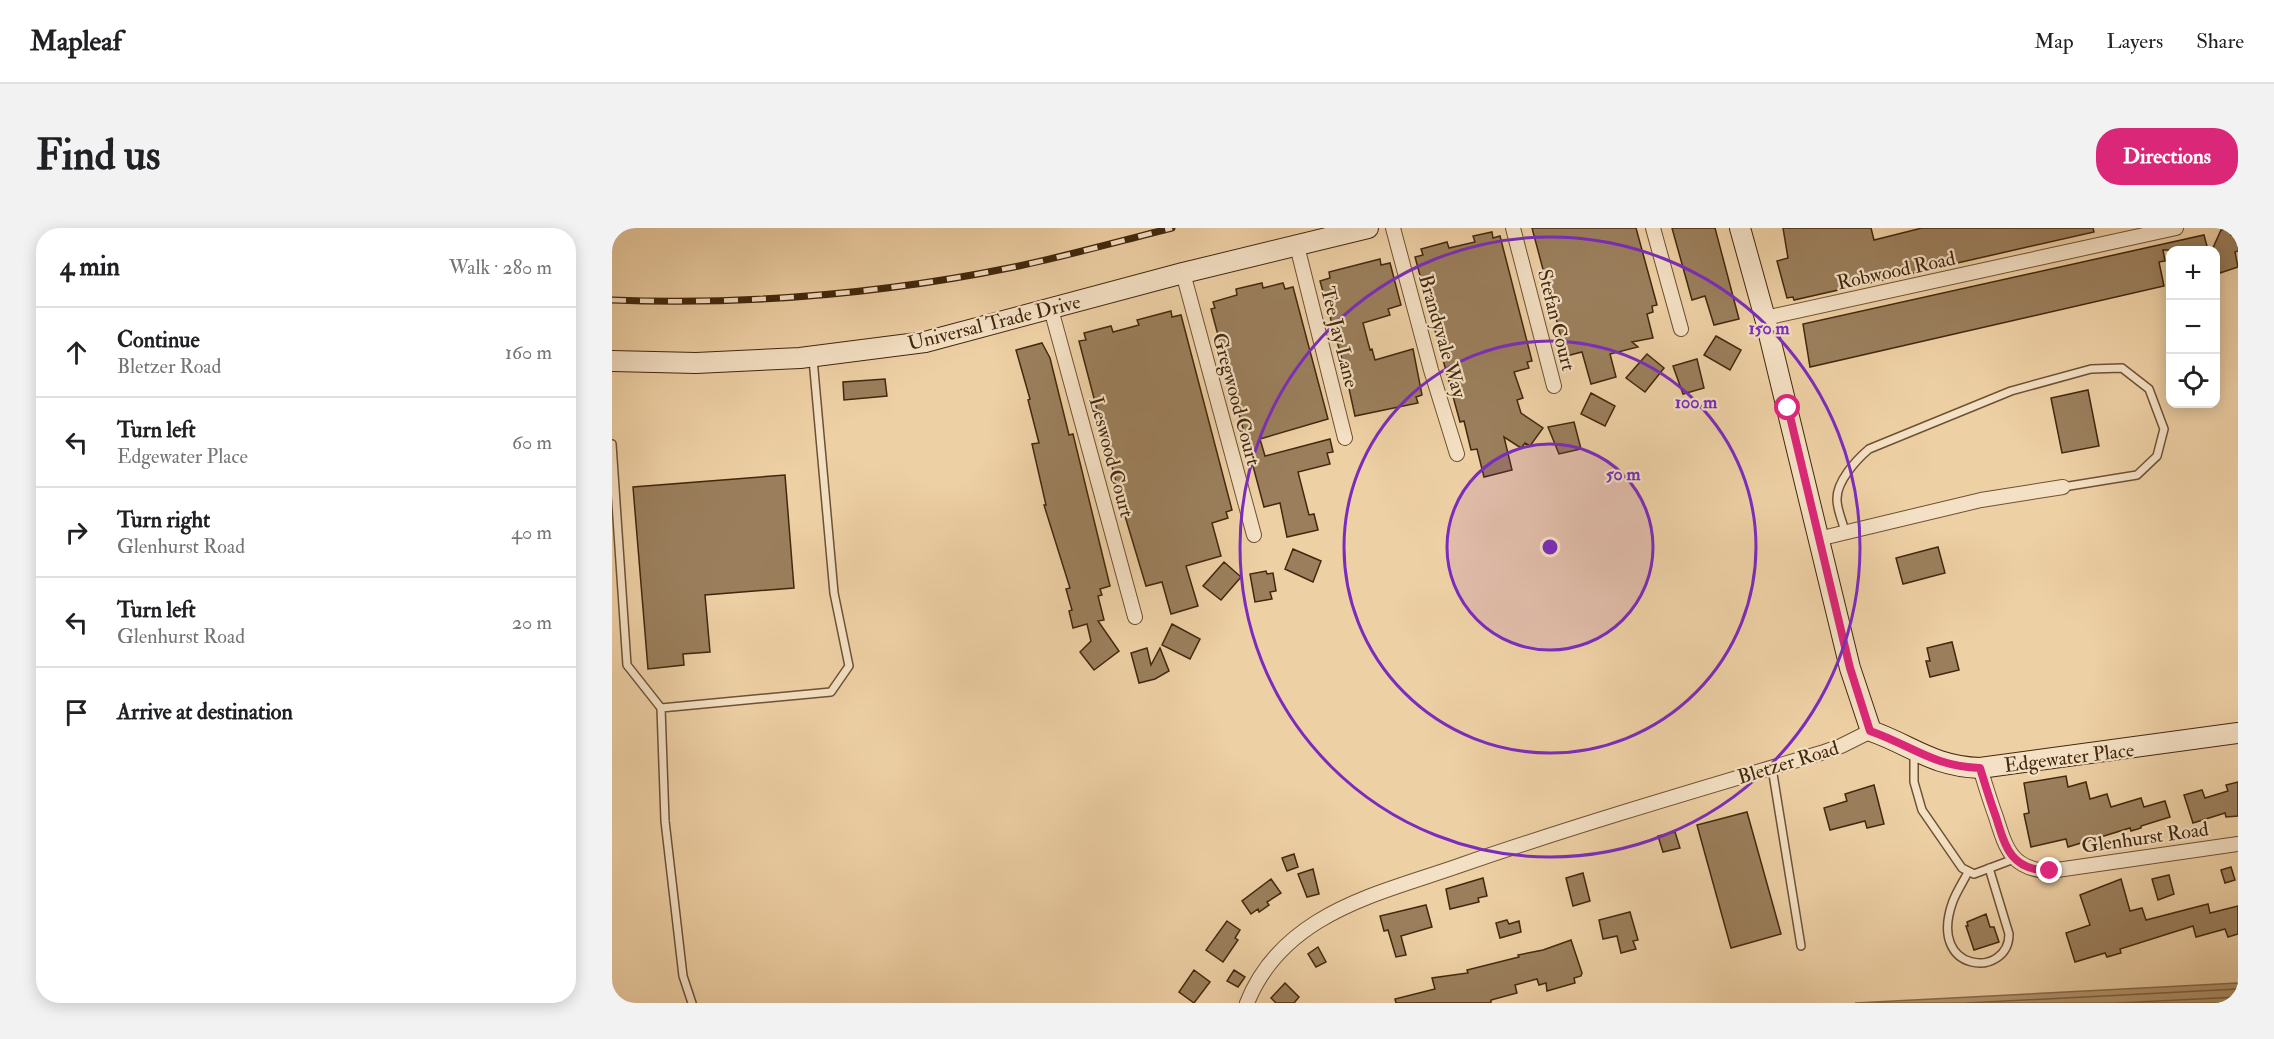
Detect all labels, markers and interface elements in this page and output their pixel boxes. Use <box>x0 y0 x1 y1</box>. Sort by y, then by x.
text: Mapleaf <box>30 24 122 59</box>
text: Map <box>2034 28 2074 55</box>
text: Layers <box>2107 28 2163 55</box>
text: Share <box>2196 28 2244 55</box>
button: Directions <box>2096 128 2238 185</box>
text: Find us <box>36 130 160 182</box>
street label: Robwood Road <box>1834 246 1958 295</box>
map controls <box>2166 246 2220 408</box>
button: + <box>2166 246 2220 300</box>
text: 4 min <box>60 251 120 283</box>
text: Walk · 280 m <box>449 255 552 280</box>
street label: Stefan Court <box>1532 267 1581 374</box>
street label: Brandyvale Way <box>1413 271 1472 402</box>
street label: Tee Jay Lane <box>1315 284 1364 390</box>
street label: Universal Trade Drive <box>905 289 1083 356</box>
button: − <box>2166 300 2220 354</box>
text: 150 m <box>1748 317 1791 340</box>
text: Continue <box>117 326 200 354</box>
street label: Gregwood Court <box>1207 330 1266 469</box>
icon: ahead <box>60 336 93 369</box>
text: 160 m <box>505 340 552 365</box>
text: Bletzer Road <box>117 354 221 379</box>
button: locate <box>2166 354 2220 408</box>
text: 100 m <box>1675 391 1718 414</box>
street label: Leswood Court <box>1083 394 1140 521</box>
route start <box>1774 394 1800 420</box>
text: Turn left <box>117 416 196 444</box>
icon: left <box>60 426 93 459</box>
text: 60 m <box>512 430 552 455</box>
text: Edgewater Place <box>117 444 248 469</box>
text: 50 m <box>1606 463 1641 486</box>
text: Turn right <box>117 506 210 534</box>
icon: right <box>60 516 93 549</box>
text: 40 m <box>511 520 552 545</box>
text: Glenhurst Road <box>117 534 245 559</box>
centre of rings <box>1540 537 1560 557</box>
text: Turn left <box>117 596 196 624</box>
icon: left <box>60 606 93 639</box>
text: 20 m <box>512 610 552 635</box>
text: Glenhurst Road <box>117 624 245 649</box>
icon: arrive <box>60 696 93 729</box>
text: Arrive at destination <box>117 698 293 726</box>
street label: Bletzer Road <box>1735 735 1842 790</box>
street label: Edgewater Place <box>2003 737 2136 778</box>
street label: Glenhurst Road <box>2080 816 2210 859</box>
route end <box>2036 857 2062 883</box>

